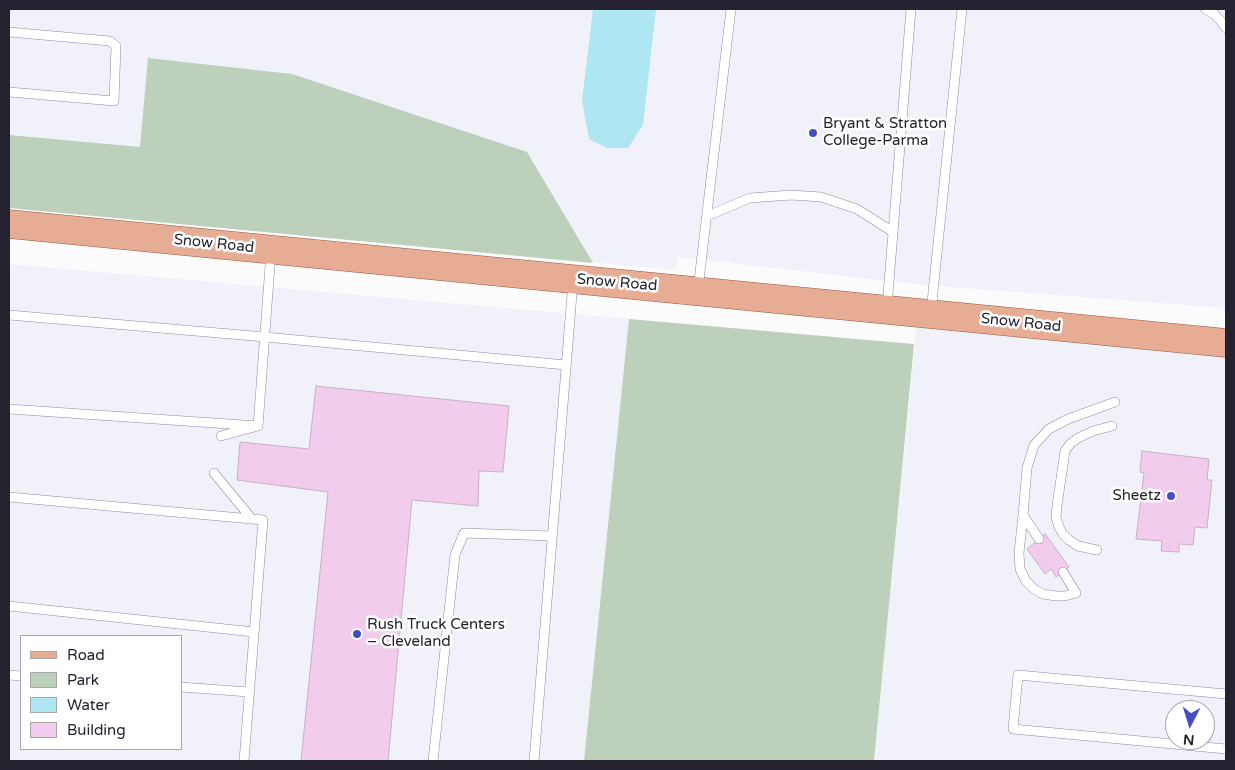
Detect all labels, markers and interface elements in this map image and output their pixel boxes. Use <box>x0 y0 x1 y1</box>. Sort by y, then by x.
place label: Bryant & Stratton College-Parma <box>823 115 947 150</box>
marker: Bryant & Stratton College-Parma <box>807 127 819 139</box>
street label: Snow Road <box>173 231 255 257</box>
street label: Snow Road <box>576 271 658 295</box>
street label: Snow Road <box>980 310 1062 336</box>
place label: Sheetz <box>1113 487 1161 505</box>
marker: Sheetz <box>1165 490 1177 502</box>
place label: Rush Truck Centers – Cleveland <box>367 616 505 651</box>
marker: Rush Truck Centers – Cleveland <box>351 628 363 640</box>
legend <box>20 635 182 750</box>
text: Road <box>67 646 105 664</box>
text: Park <box>67 671 99 689</box>
text: Water <box>67 696 110 714</box>
north arrow <box>1165 700 1215 750</box>
text: Building <box>67 721 126 739</box>
text: N <box>1182 730 1195 748</box>

